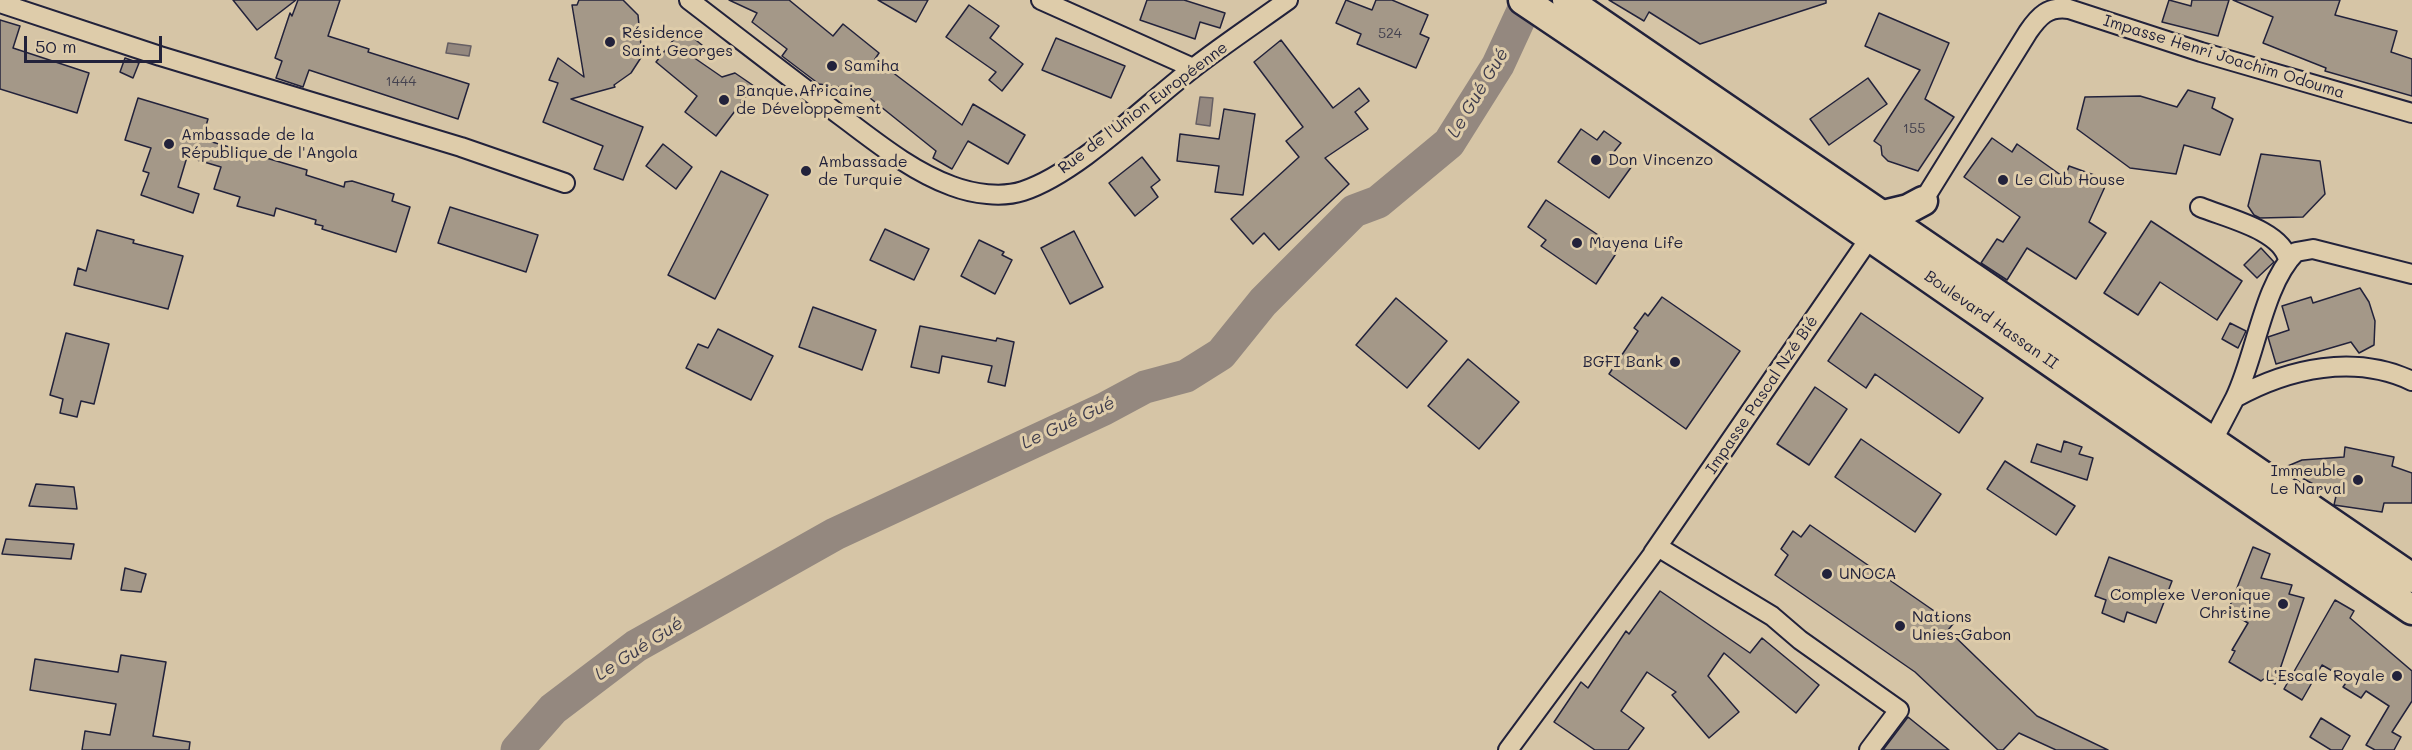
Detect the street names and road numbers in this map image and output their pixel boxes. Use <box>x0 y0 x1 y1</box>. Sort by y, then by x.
street label: Impasse Henri Joachim Odouma <box>2101 11 2347 103</box>
street label: Rue de l'Union Européenne <box>1054 38 1232 178</box>
street label: Boulevard Hassan II <box>1920 267 2062 373</box>
street label: Impasse Pascal Nzé Bié <box>1702 312 1822 478</box>

